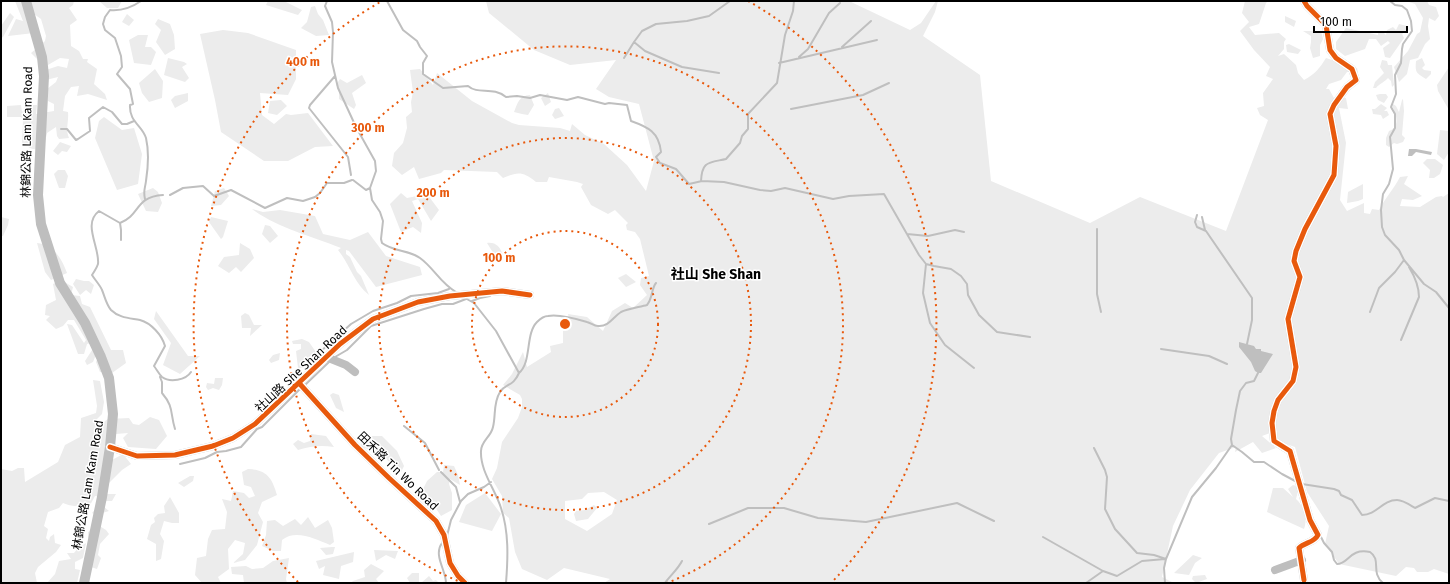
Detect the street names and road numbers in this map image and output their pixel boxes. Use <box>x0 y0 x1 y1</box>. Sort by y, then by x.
street label: 林錦公路 Lam Kam Road <box>19 66 35 198</box>
street label: 社山路 She Shan Road <box>252 323 350 415</box>
street label: 林錦公路 Lam Kam Road <box>70 419 106 551</box>
street label: 田禾路 Tin Wo Road <box>355 429 441 513</box>

